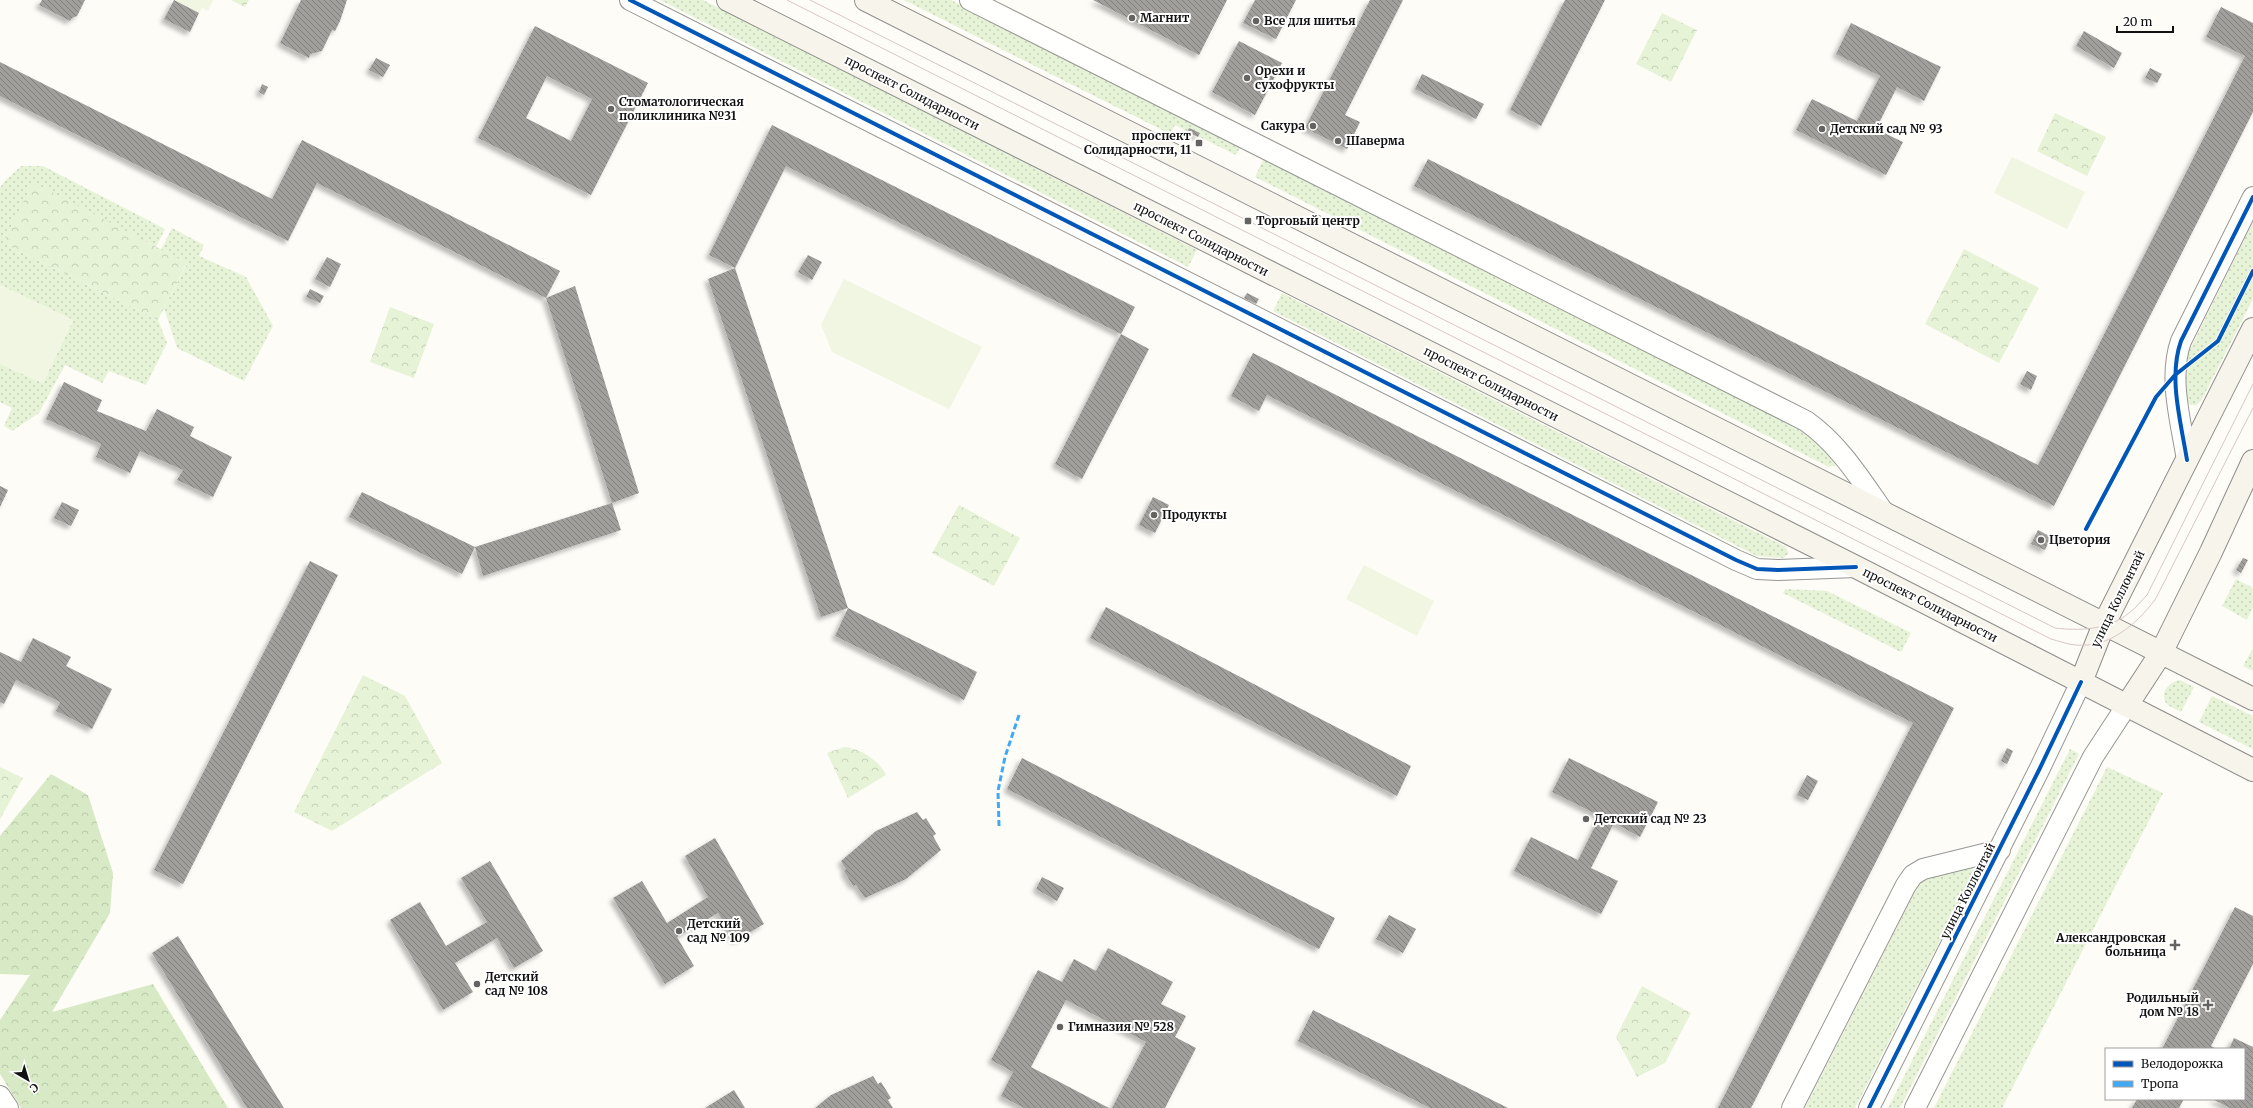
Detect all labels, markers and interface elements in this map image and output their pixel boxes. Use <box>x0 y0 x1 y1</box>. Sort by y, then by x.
scale bar <box>2117 8 2173 34</box>
place label: Магнит <box>1140 10 1190 25</box>
marker: Магнит <box>1127 13 1137 23</box>
place label: Все для шитья <box>1264 13 1356 28</box>
text: 20 m <box>2123 14 2152 29</box>
marker: Все для шитья <box>1251 16 1261 26</box>
street label: проспект Солидарности <box>842 52 982 133</box>
place label: Орехи и сухофрукты <box>1255 63 1334 92</box>
marker: Орехи и сухофрукты <box>1242 73 1252 83</box>
place label: Стоматологическая поликлиника №31 <box>619 94 744 123</box>
marker: Стоматологическая поликлиника №31 <box>606 104 616 114</box>
place label: Сакура <box>1261 118 1305 133</box>
marker: Сакура <box>1308 121 1318 131</box>
place label: Детский сад № 93 <box>1830 121 1943 136</box>
marker: Детский сад № 93 <box>1817 124 1827 134</box>
place label: проспект Солидарности, 11 <box>1084 128 1192 157</box>
place label: Шаверма <box>1346 133 1405 148</box>
marker: Шаверма <box>1333 136 1343 146</box>
marker: проспект Солидарности, 11 <box>1194 138 1204 148</box>
street label: проспект Солидарности <box>1131 198 1271 279</box>
place label: Торговый центр <box>1256 213 1360 228</box>
marker: Торговый центр <box>1243 216 1253 226</box>
street label: проспект Солидарности <box>1421 343 1561 424</box>
place label: Продукты <box>1162 507 1227 522</box>
marker: Продукты <box>1149 510 1159 520</box>
place label: Цветория <box>2049 532 2111 547</box>
marker: Цветория <box>2036 535 2046 545</box>
street label: улица Коллонтай <box>2088 548 2148 650</box>
street label: проспект Солидарности <box>1860 564 2000 645</box>
place label: Детский сад № 23 <box>1594 811 1707 826</box>
marker: Детский сад № 23 <box>1581 814 1591 824</box>
street label: улица Коллонтай <box>1937 840 1998 941</box>
place label: Детский сад № 109 <box>687 916 750 945</box>
marker: Детский сад № 109 <box>674 926 684 936</box>
place label: Александровская больница <box>2055 930 2166 959</box>
marker: Александровская больница <box>2169 939 2181 951</box>
place label: Детский сад № 108 <box>485 969 548 998</box>
marker: Детский сад № 108 <box>472 979 482 989</box>
place label: Родильный дом № 18 <box>2126 990 2200 1019</box>
marker: Родильный дом № 18 <box>2202 999 2214 1011</box>
place label: Гимназия № 528 <box>1068 1019 1174 1034</box>
marker: Гимназия № 528 <box>1055 1022 1065 1032</box>
legend <box>2105 1048 2245 1100</box>
text: Велодорожка <box>2141 1056 2224 1071</box>
north arrow <box>8 1060 48 1100</box>
text: Тропа <box>2141 1076 2179 1091</box>
text: С <box>27 1080 41 1096</box>

